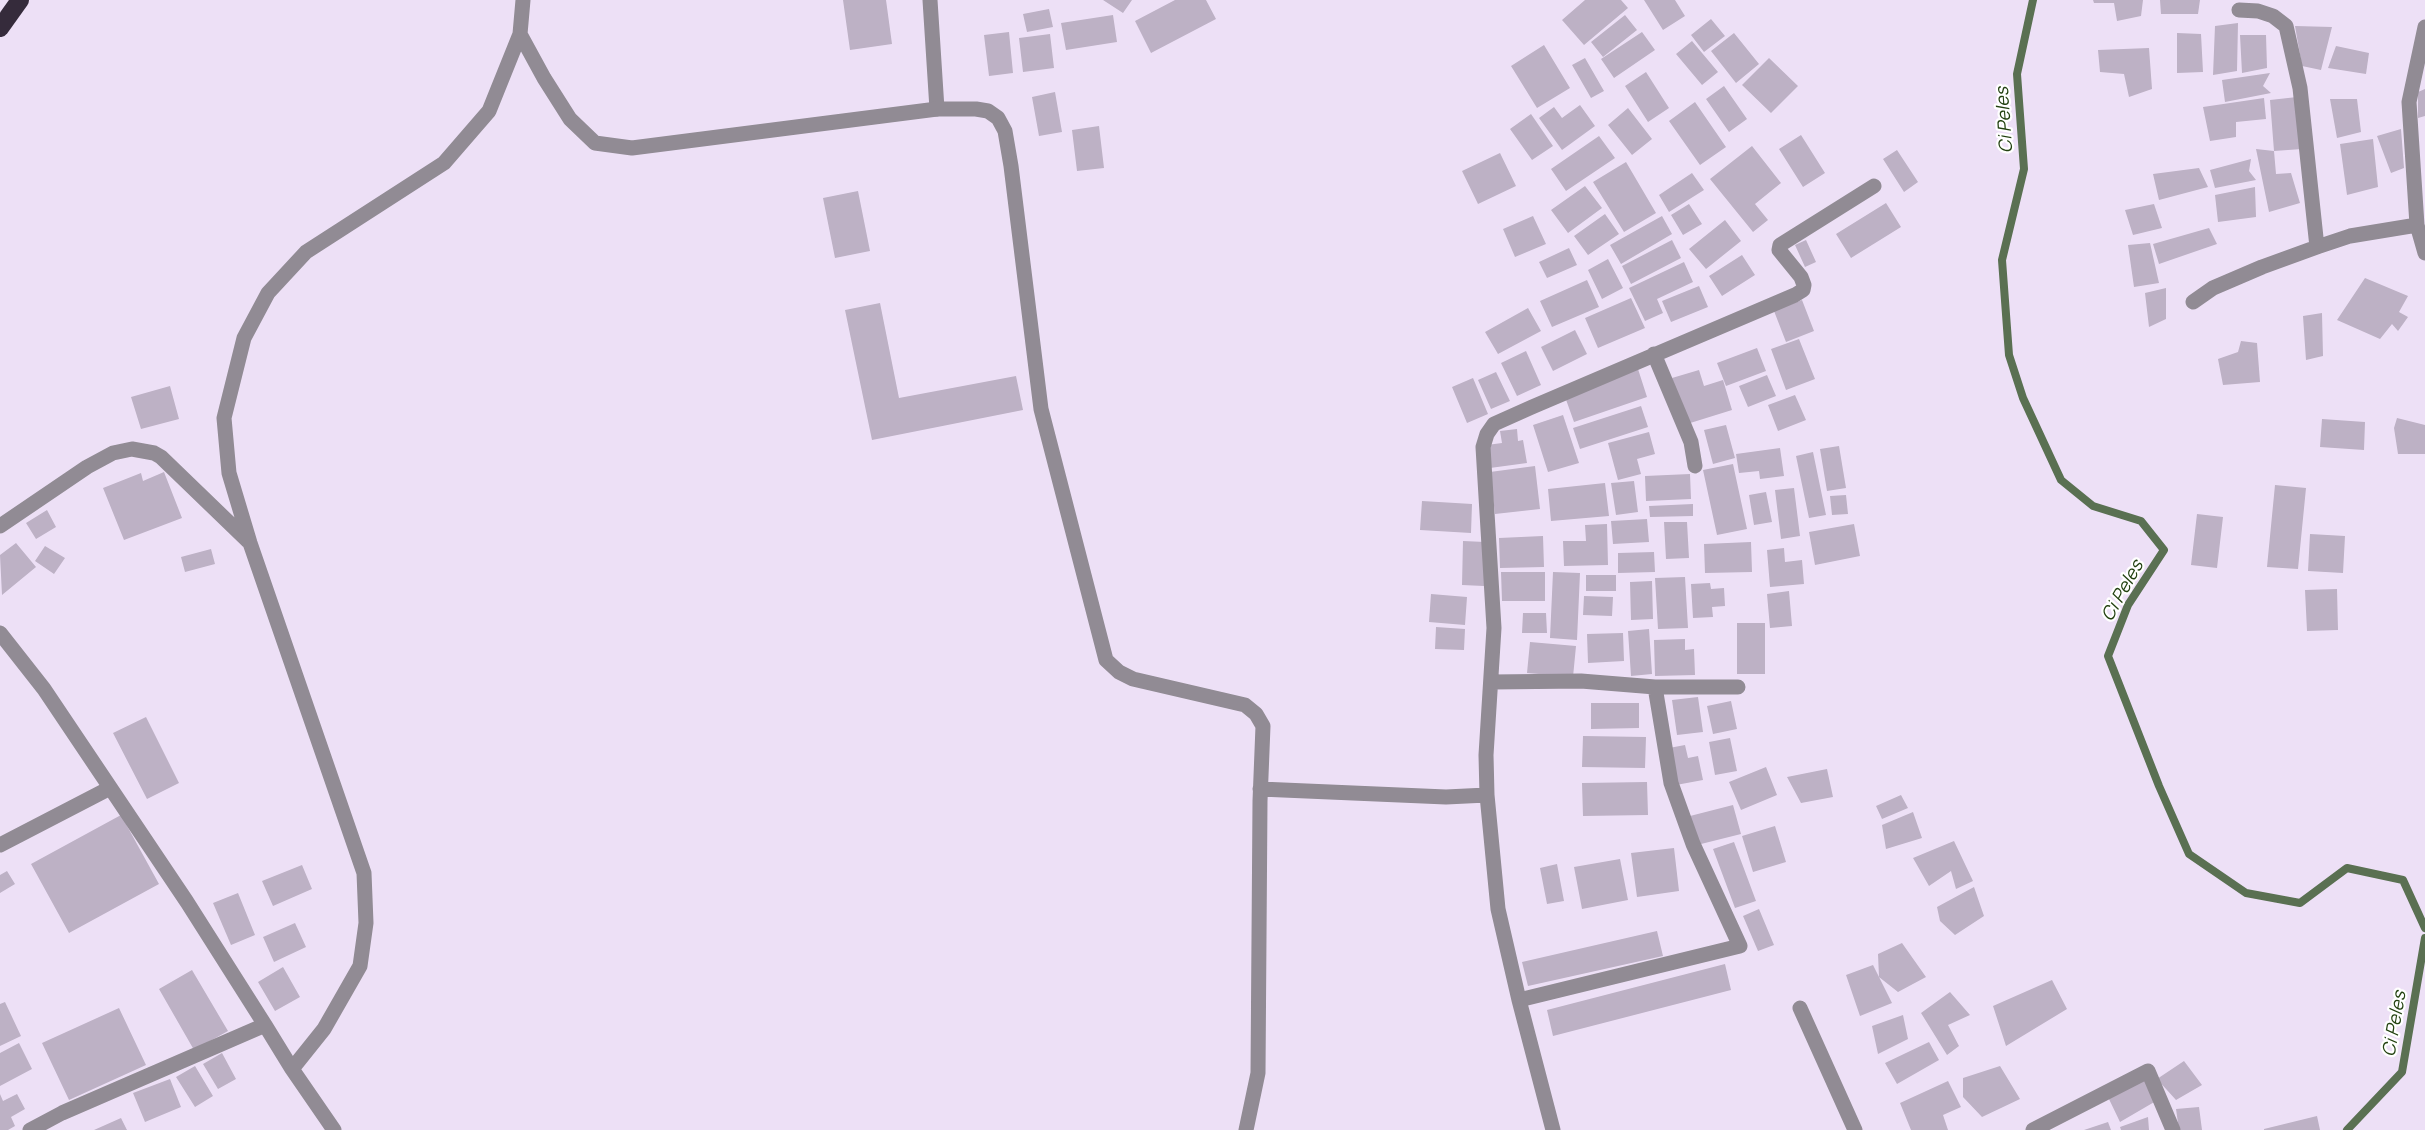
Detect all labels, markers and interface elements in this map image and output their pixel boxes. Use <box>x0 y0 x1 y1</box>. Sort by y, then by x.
water label: Ci Peles <box>1992 86 2018 154</box>
water label: Ci Peles <box>2098 557 2148 625</box>
water label: Ci Peles <box>2379 990 2411 1058</box>

